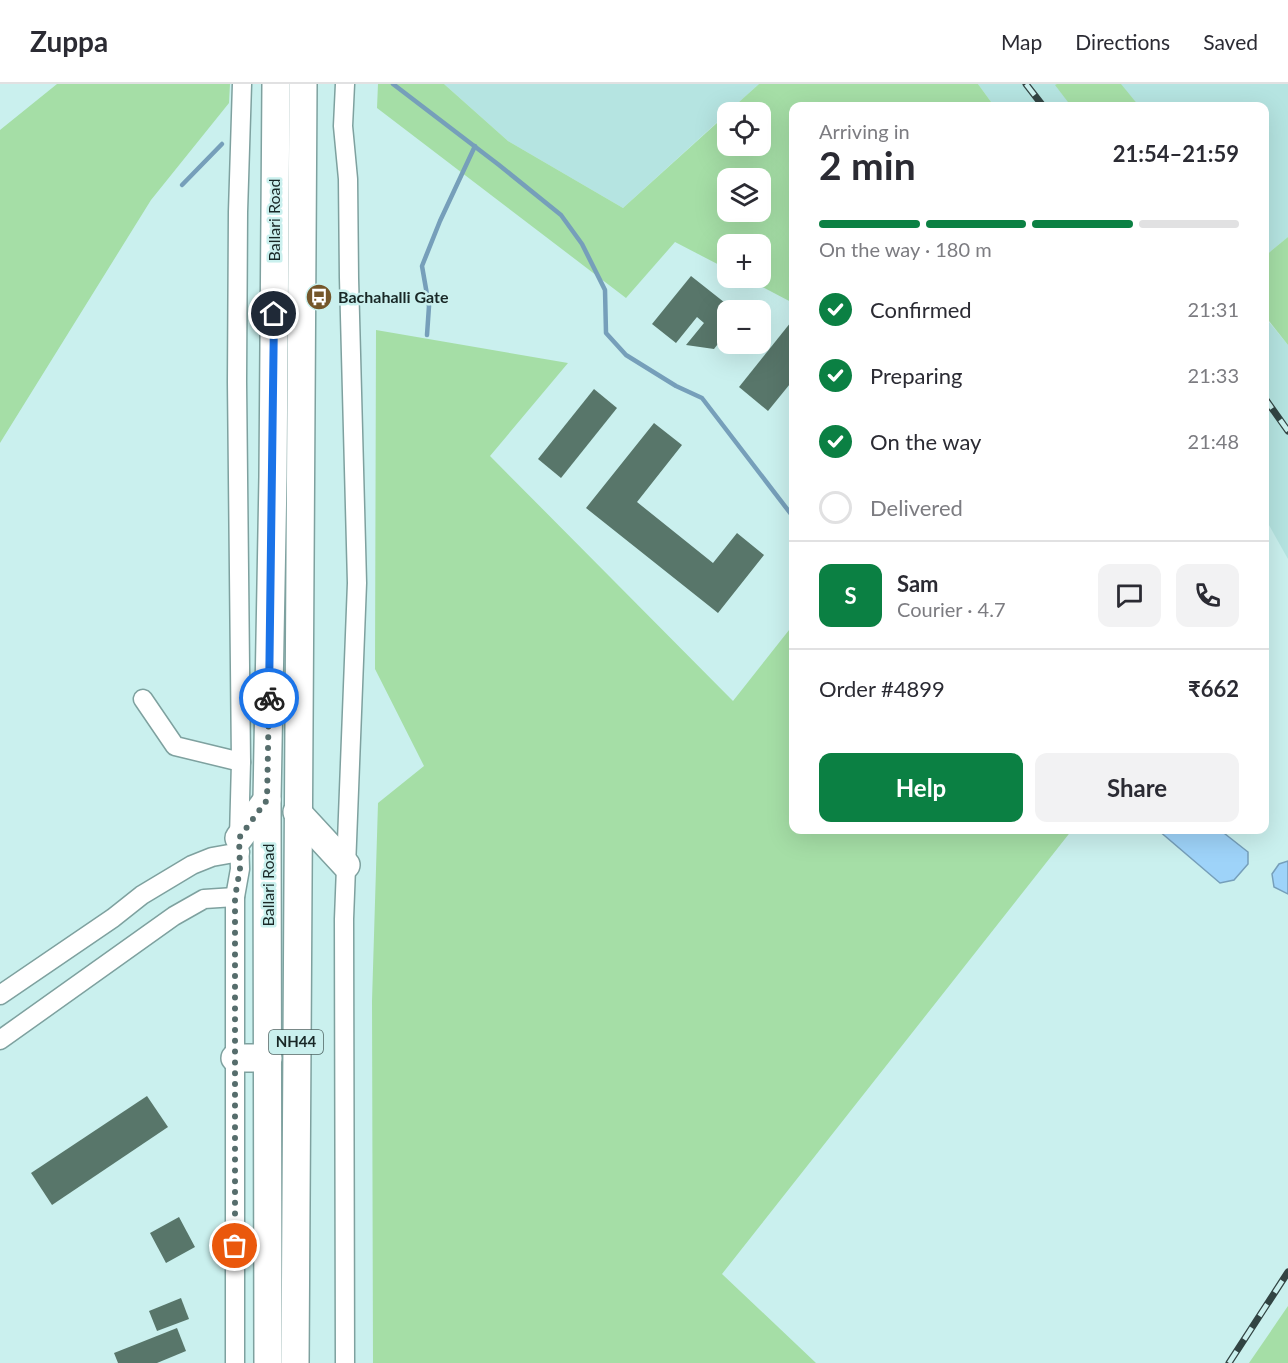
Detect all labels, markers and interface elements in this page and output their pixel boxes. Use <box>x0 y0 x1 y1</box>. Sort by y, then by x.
text: Zuppa <box>30 24 108 58</box>
text: Map <box>1001 29 1042 54</box>
text: Directions <box>1075 29 1170 54</box>
text: Saved <box>1203 29 1258 54</box>
map controls <box>717 102 771 354</box>
button: locate <box>717 102 771 156</box>
text: Arriving in <box>819 119 910 143</box>
text: 21:54–21:59 <box>1113 140 1239 167</box>
text: 2 min <box>819 142 916 188</box>
button: layers <box>717 168 771 222</box>
street label: Ballari Road <box>264 179 283 261</box>
button: + <box>717 234 771 288</box>
text: On the way · 180 m <box>819 237 992 261</box>
bus stop icon: Bachahalli Gate <box>304 282 334 312</box>
place label: Bachahalli Gate <box>338 287 449 306</box>
pin <box>248 288 299 339</box>
icon: check <box>819 293 852 326</box>
text: Confirmed <box>870 296 972 323</box>
icon: home <box>257 297 290 330</box>
text: 21:31 <box>1188 297 1239 321</box>
button: − <box>717 300 771 354</box>
icon: check <box>819 359 852 392</box>
text: Preparing <box>870 362 962 389</box>
text: 21:33 <box>1188 363 1239 387</box>
icon: check <box>819 425 852 458</box>
text: On the way <box>870 428 981 455</box>
text: 21:48 <box>1188 429 1239 453</box>
text: Delivered <box>870 494 963 521</box>
button: chat <box>1098 564 1161 627</box>
button: phone <box>1176 564 1239 627</box>
text: Sam <box>897 570 939 597</box>
text: S <box>844 582 857 609</box>
text: Courier · 4.7 <box>897 597 1006 621</box>
courier <box>239 668 299 728</box>
text: Order #4899 <box>819 675 945 702</box>
text: ₹662 <box>1188 675 1239 702</box>
icon: bike <box>253 682 286 715</box>
button: Help <box>819 753 1023 822</box>
button: Share <box>1035 753 1239 822</box>
street label: Ballari Road <box>258 844 277 926</box>
road number: NH44 <box>269 1030 323 1054</box>
pin <box>209 1220 260 1271</box>
icon: bag <box>218 1229 251 1262</box>

